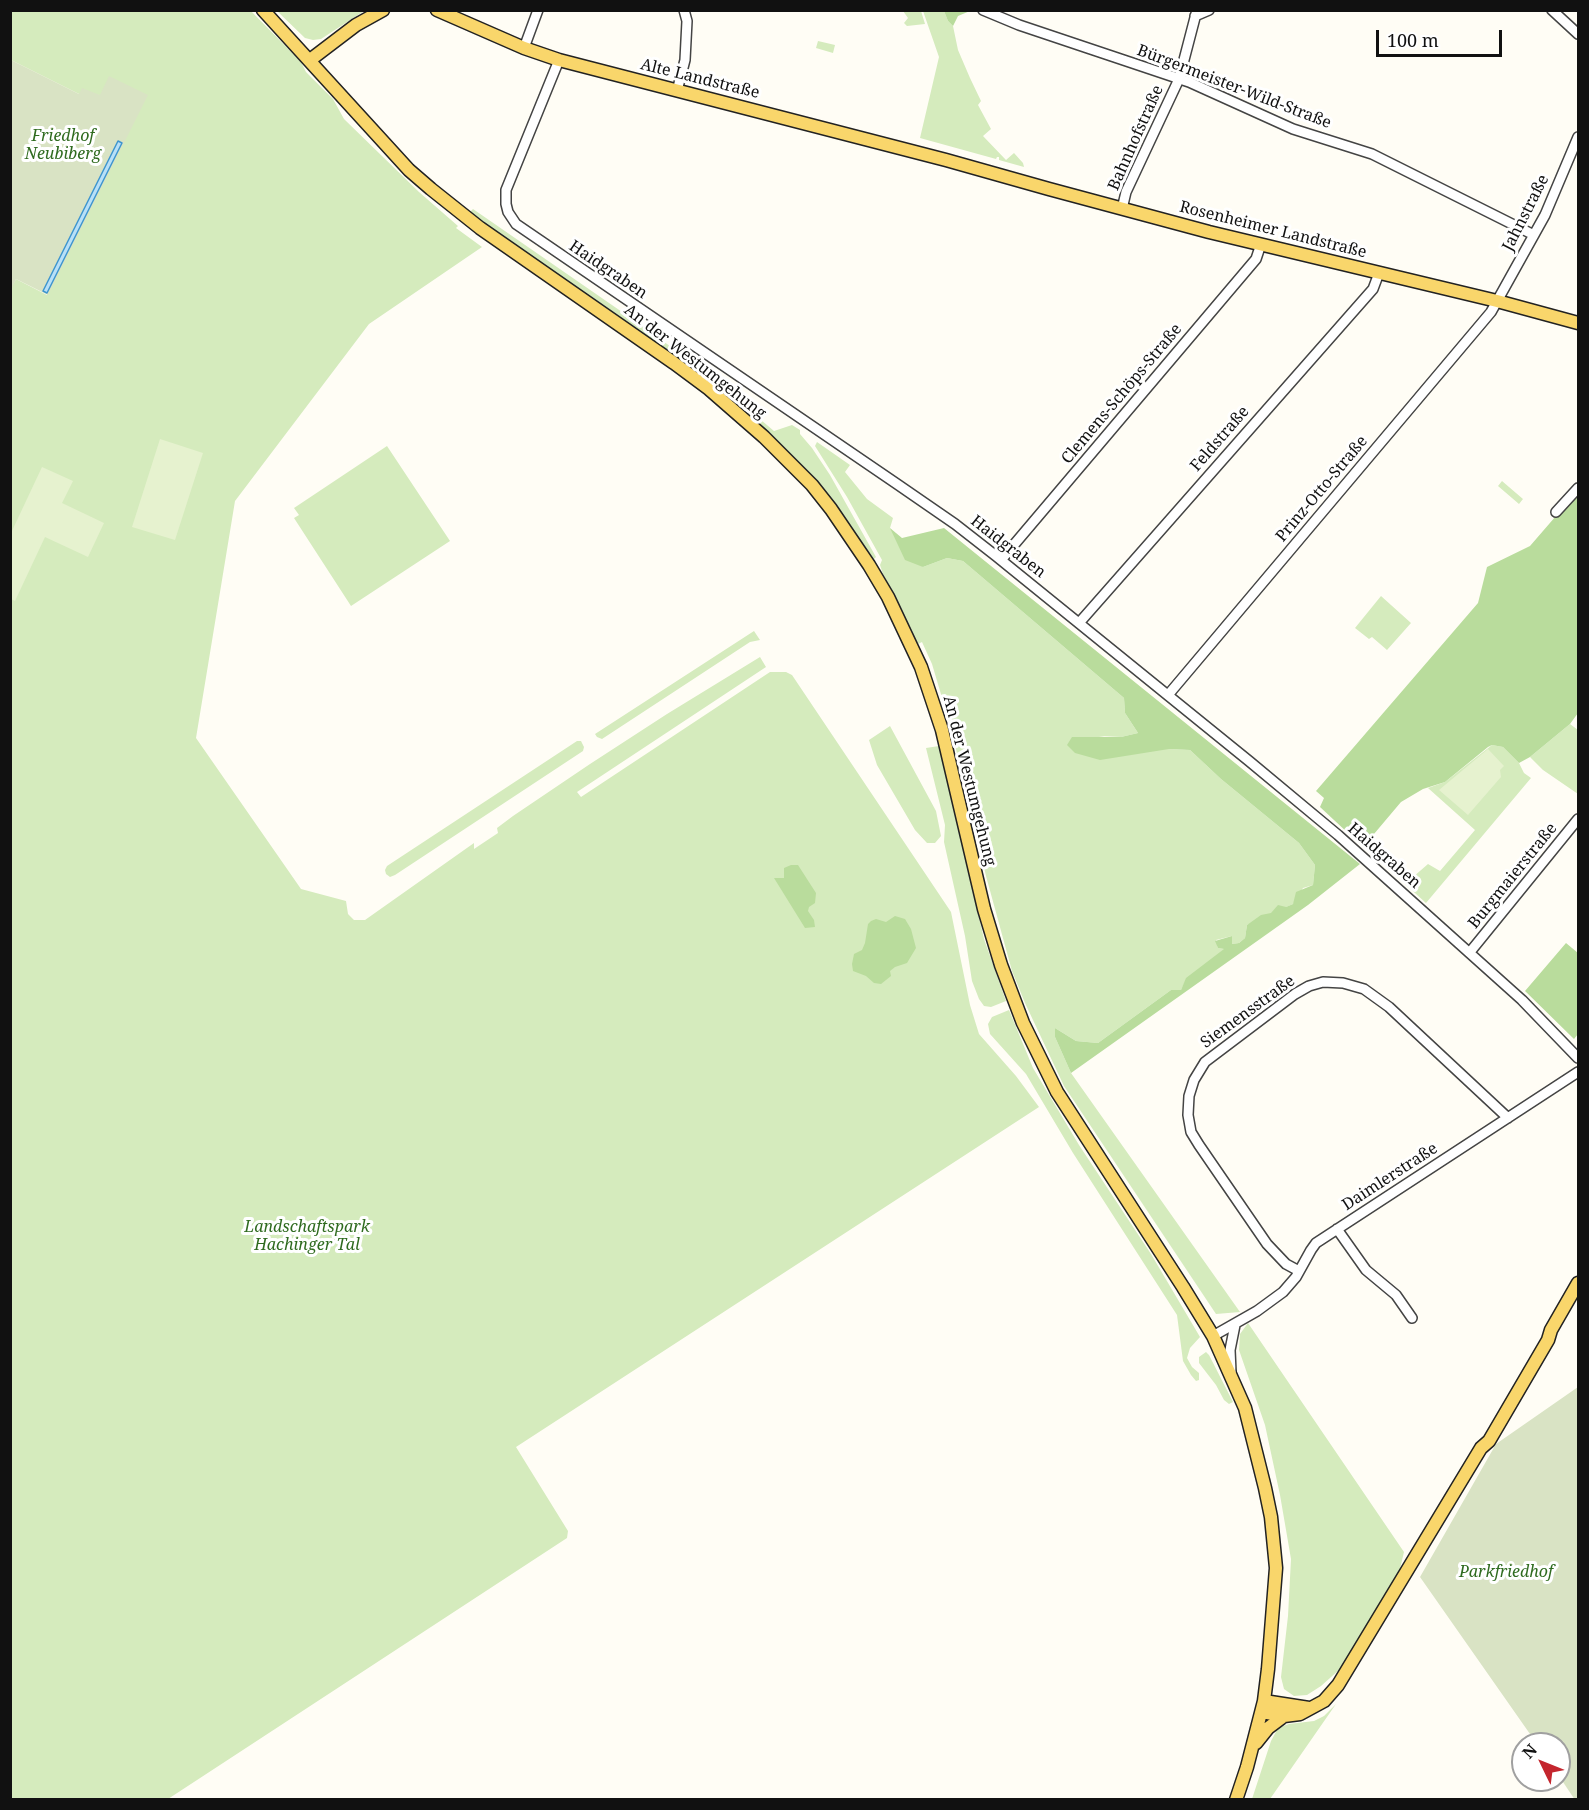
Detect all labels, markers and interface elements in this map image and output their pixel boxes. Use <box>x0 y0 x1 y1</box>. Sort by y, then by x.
scale bar <box>1379 18 1505 56</box>
text: 100 m <box>1387 28 1439 52</box>
street label: Bürgermeister-Wild-Straße <box>1134 41 1334 133</box>
street label: Alte Landstraße <box>639 55 761 103</box>
street label: Bahnhofstraße <box>1104 82 1168 194</box>
park label: Friedhof Neubiberg <box>25 126 101 164</box>
street label: Jahnstraße <box>1499 172 1553 254</box>
street label: Rosenheimer Landstraße <box>1177 197 1369 263</box>
street label: Haidgraben <box>565 237 651 303</box>
street label: An der Westumgehung <box>620 301 770 423</box>
street label: Clemens-Schöps-Straße <box>1058 320 1186 468</box>
street label: Feldstraße <box>1186 402 1254 476</box>
street label: Prinz-Otto-Straße <box>1272 432 1372 546</box>
street label: Haidgraben <box>967 512 1049 582</box>
street label: An der Westumgehung <box>939 694 999 868</box>
street label: Haidgraben <box>1344 819 1424 893</box>
street label: Burgmaierstraße <box>1465 819 1561 933</box>
street label: Siemensstraße <box>1197 971 1299 1053</box>
street label: Daimlerstraße <box>1339 1139 1441 1215</box>
park label: Landschaftspark Hachinger Tal <box>244 1217 370 1255</box>
park label: Parkfriedhof <box>1459 1562 1553 1582</box>
north arrow <box>1511 1732 1571 1792</box>
text: N <box>1517 1739 1542 1763</box>

